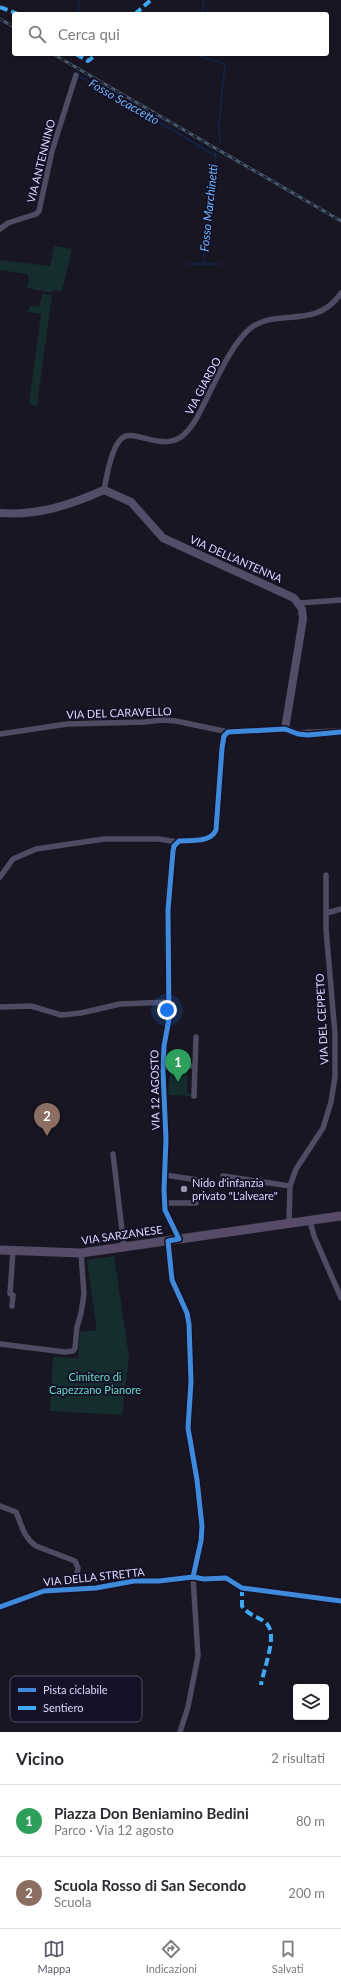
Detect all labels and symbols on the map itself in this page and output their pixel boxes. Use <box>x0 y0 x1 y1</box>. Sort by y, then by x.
water label: Fosso Scaccetto <box>86 75 162 128</box>
street label: VIA ANTENNINO <box>24 117 57 204</box>
water label: Fosso Marchinetti <box>196 163 221 252</box>
street label: VIA GIARDO <box>182 355 223 417</box>
street label: VIA DELL'ANTENNA <box>188 532 285 585</box>
street label: VIA DEL CARAVELLO <box>66 704 172 721</box>
street label: VIA DEL CEPPETO <box>313 973 330 1065</box>
your location <box>157 1000 177 1020</box>
street label: VIA 12 AGOSTO <box>147 1049 162 1130</box>
pin: 1 <box>165 1049 191 1082</box>
pin: 2 <box>34 1103 60 1136</box>
place label: Nido d'infanzia privato "L'alveare" <box>192 1176 278 1202</box>
marker: Nido d'infanzia privato "L'alveare" <box>179 1184 189 1194</box>
street label: VIA SARZANESE <box>81 1222 163 1247</box>
park label: Cimitero di Capezzano Pianore <box>49 1370 141 1396</box>
street label: VIA DELLA STRETTA <box>43 1565 146 1588</box>
legend <box>10 1676 142 1722</box>
text: Pista ciclabile <box>43 1683 108 1696</box>
text: Sentiero <box>43 1701 83 1714</box>

